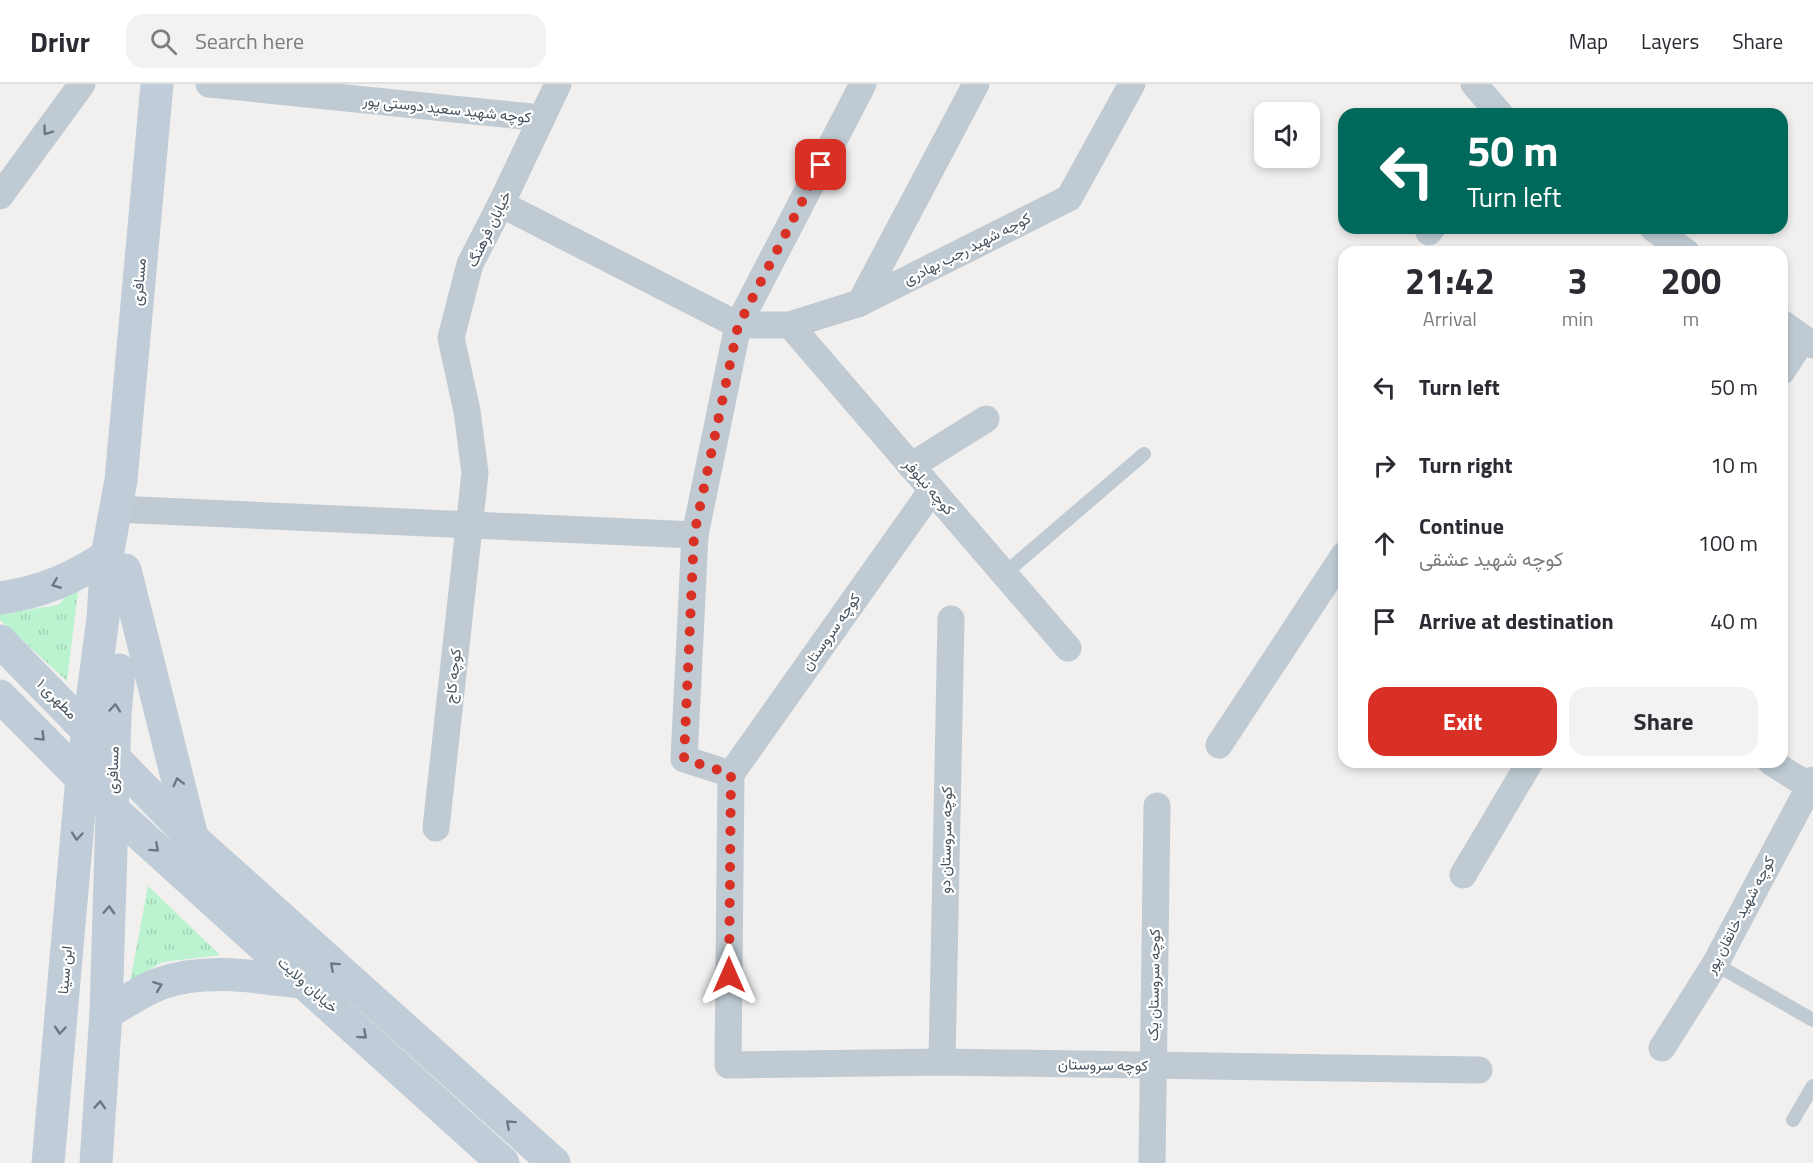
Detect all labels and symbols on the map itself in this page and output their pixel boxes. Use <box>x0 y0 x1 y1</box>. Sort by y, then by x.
street label: کوچه شهید سعید دوستی پور <box>361 88 533 129</box>
one-way arrow <box>44 125 55 136</box>
pin <box>795 139 846 190</box>
street label: خیابان فرهنگ <box>460 187 517 271</box>
street label: کوچه شهید رجب بهادری <box>899 206 1035 291</box>
street label: مسافری <box>125 257 152 307</box>
street label: کوچه نیلوفر <box>898 453 961 520</box>
one-way arrow <box>52 577 63 589</box>
street label: کوچه سروستان <box>795 588 866 675</box>
street label: کوچه کاج <box>438 647 467 705</box>
street label: مطهری ۱ <box>32 673 83 724</box>
one-way arrow <box>109 704 122 713</box>
one-way arrow <box>35 730 45 741</box>
street label: مسافری <box>100 746 125 794</box>
one-way arrow <box>173 777 186 787</box>
street label: کوچه سروستان دو <box>933 786 958 894</box>
one-way arrow <box>71 831 84 840</box>
one-way arrow <box>149 841 159 852</box>
street label: کوچه شهید خانقان پور <box>1698 851 1781 979</box>
one-way arrow <box>103 905 115 914</box>
street label: کوچه سروستان یک <box>1141 928 1166 1041</box>
position arrow <box>697 943 761 1007</box>
street label: ابن سینا <box>51 945 78 995</box>
street label: خیابان ولایت <box>273 951 344 1018</box>
one-way arrow <box>330 962 341 973</box>
one-way arrow <box>152 981 163 994</box>
one-way arrow <box>54 1025 67 1034</box>
one-way arrow <box>356 1028 366 1039</box>
street label: کوچه سروستان <box>1058 1052 1149 1077</box>
one-way arrow <box>93 1100 106 1109</box>
one-way arrow <box>507 1120 517 1131</box>

